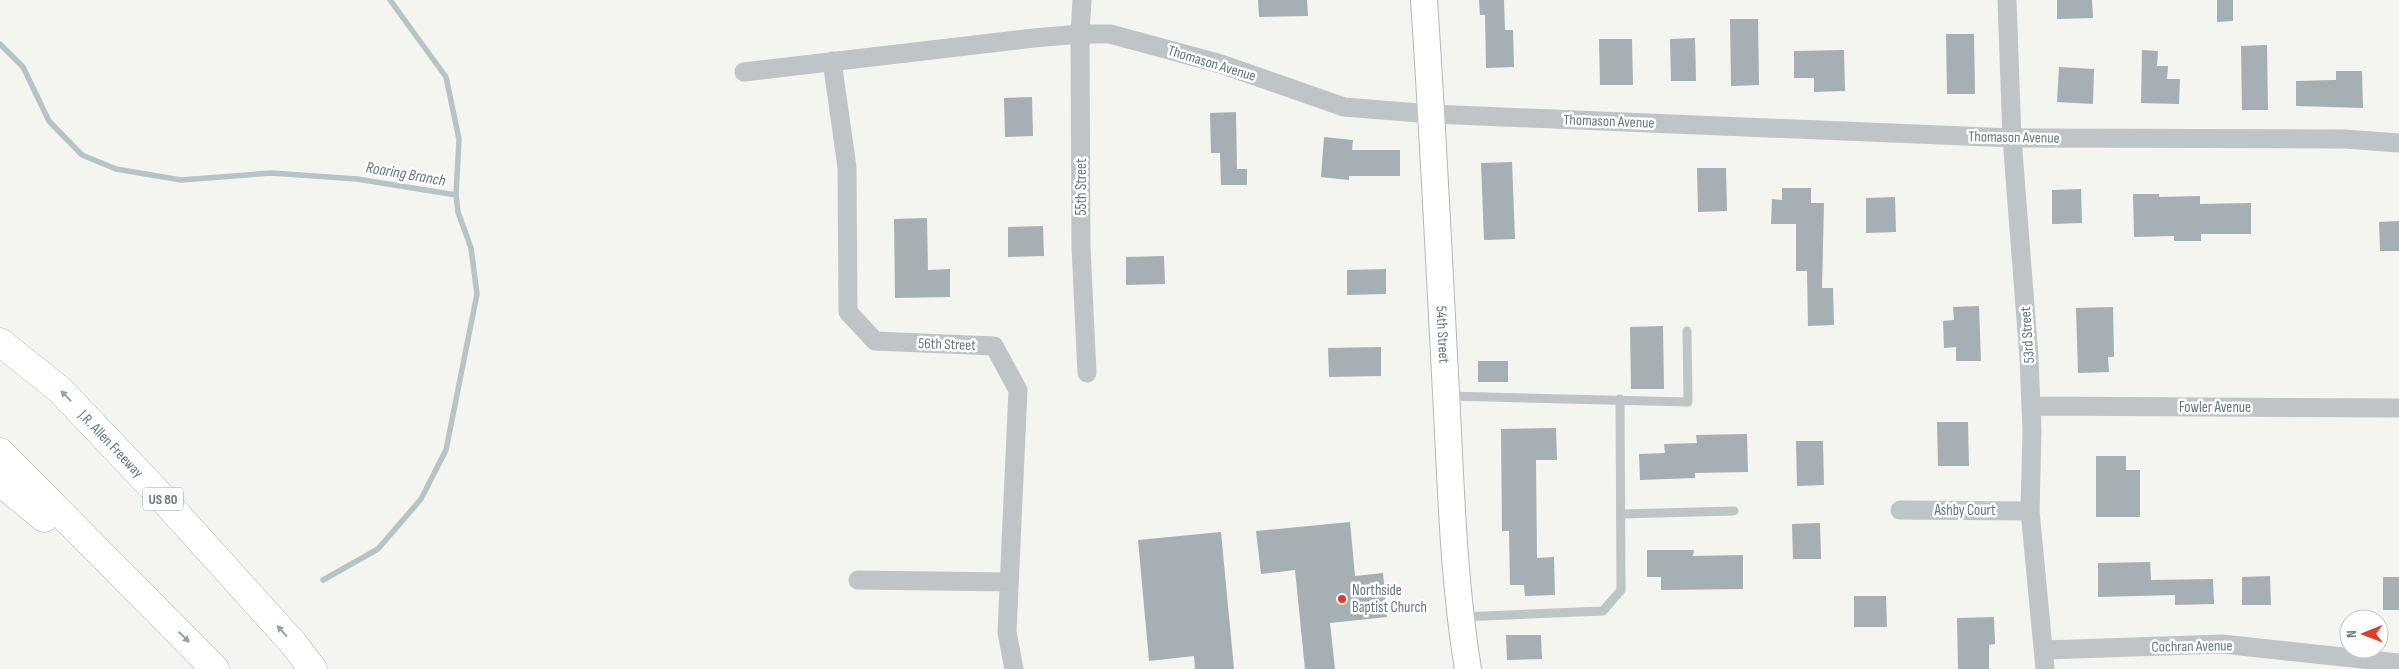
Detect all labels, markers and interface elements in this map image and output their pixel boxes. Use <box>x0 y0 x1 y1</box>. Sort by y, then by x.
street label: Thomason Avenue <box>1166 41 1258 86</box>
street label: Thomason Avenue <box>1563 110 1655 133</box>
street label: Thomason Avenue <box>1968 127 2060 148</box>
water label: Roaring Branch <box>364 158 447 191</box>
street label: 55th Street <box>1072 158 1091 216</box>
street label: 54th Street <box>1431 305 1453 364</box>
street label: 53rd Street <box>2016 306 2039 364</box>
street label: 56th Street <box>918 334 977 355</box>
one-way arrow <box>60 390 72 402</box>
street label: Fowler Avenue <box>2179 398 2251 417</box>
street label: J.R. Allen Freeway <box>73 406 147 482</box>
road number: US 80 <box>143 488 183 510</box>
street label: Ashby Court <box>1933 501 1996 520</box>
place label: Northside Baptist Church <box>1352 581 1427 617</box>
marker: Northside Baptist Church <box>1336 593 1348 605</box>
north arrow <box>2339 609 2389 659</box>
one-way arrow <box>276 626 288 638</box>
text: N <box>2343 630 2360 638</box>
one-way arrow <box>178 631 190 643</box>
street label: Cochran Avenue <box>2151 636 2233 657</box>

